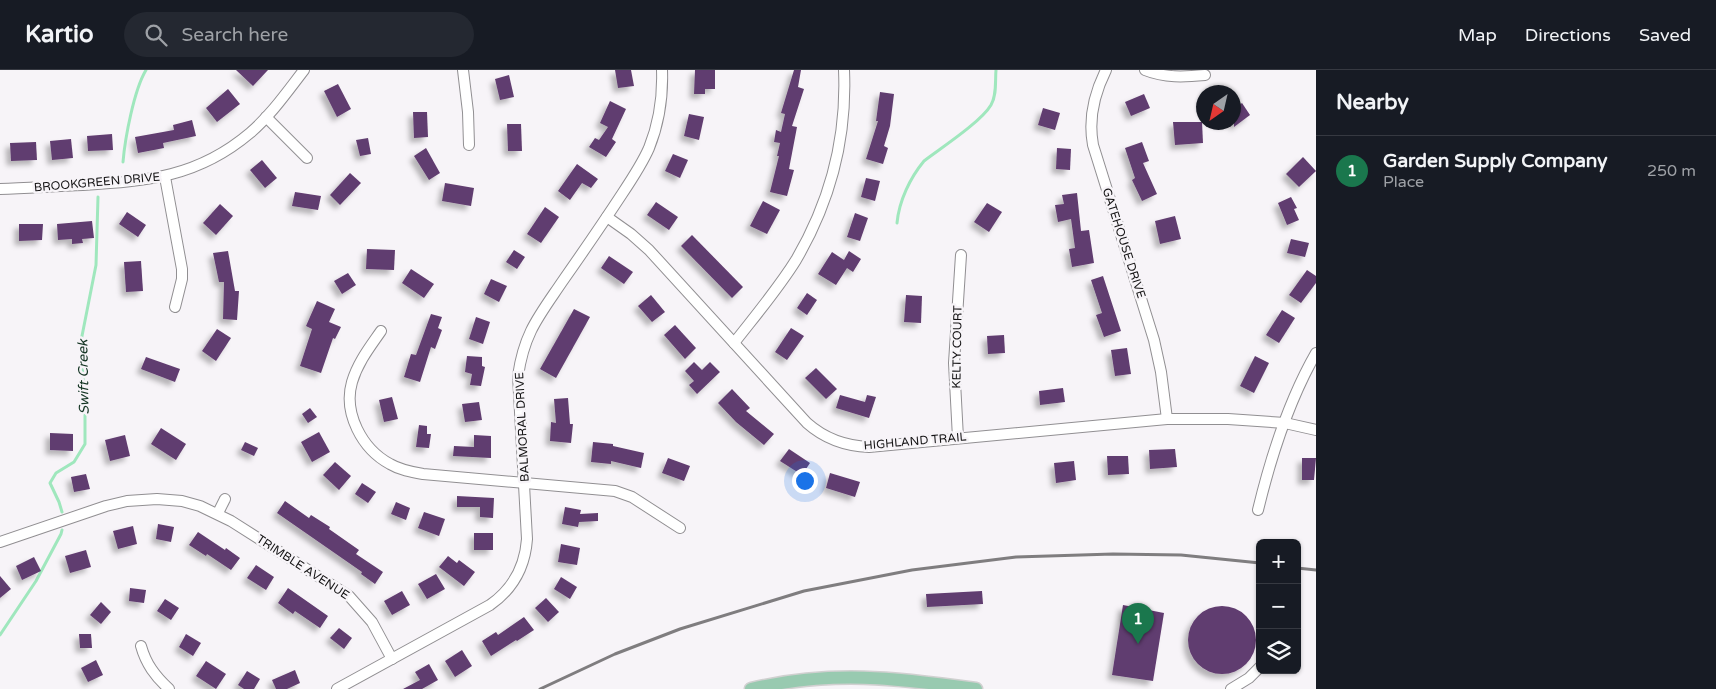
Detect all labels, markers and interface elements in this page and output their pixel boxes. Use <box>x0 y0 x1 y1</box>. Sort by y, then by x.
search box <box>124 12 474 57</box>
text: Kartio <box>25 20 94 49</box>
icon: search <box>142 21 170 49</box>
text: Search here <box>182 24 288 46</box>
text: Map <box>1458 24 1497 46</box>
text: Directions <box>1525 24 1611 46</box>
text: Saved <box>1639 24 1691 46</box>
north arrow <box>1196 85 1241 130</box>
text: Nearby <box>1336 90 1409 115</box>
text: Garden Supply Company <box>1383 150 1607 172</box>
text: 1 <box>1347 161 1357 181</box>
text: 250 m <box>1647 161 1696 181</box>
street label: BROOKGREEN DRIVE <box>33 169 161 194</box>
text: Place <box>1383 172 1424 192</box>
street label: GATEHOUSE DRIVE <box>1100 186 1149 300</box>
street label: KELTY COURT <box>949 305 965 389</box>
water label: Swift Creek <box>74 338 93 415</box>
street label: BALMORAL DRIVE <box>512 371 532 482</box>
street label: HIGHLAND TRAIL <box>863 430 967 452</box>
your location <box>792 468 818 494</box>
street label: TRIMBLE AVENUE <box>254 532 352 602</box>
map controls <box>1256 539 1301 674</box>
button: + <box>1256 539 1301 584</box>
button: − <box>1256 584 1301 629</box>
pin: 1 <box>1122 603 1154 644</box>
button: layers <box>1256 629 1301 674</box>

